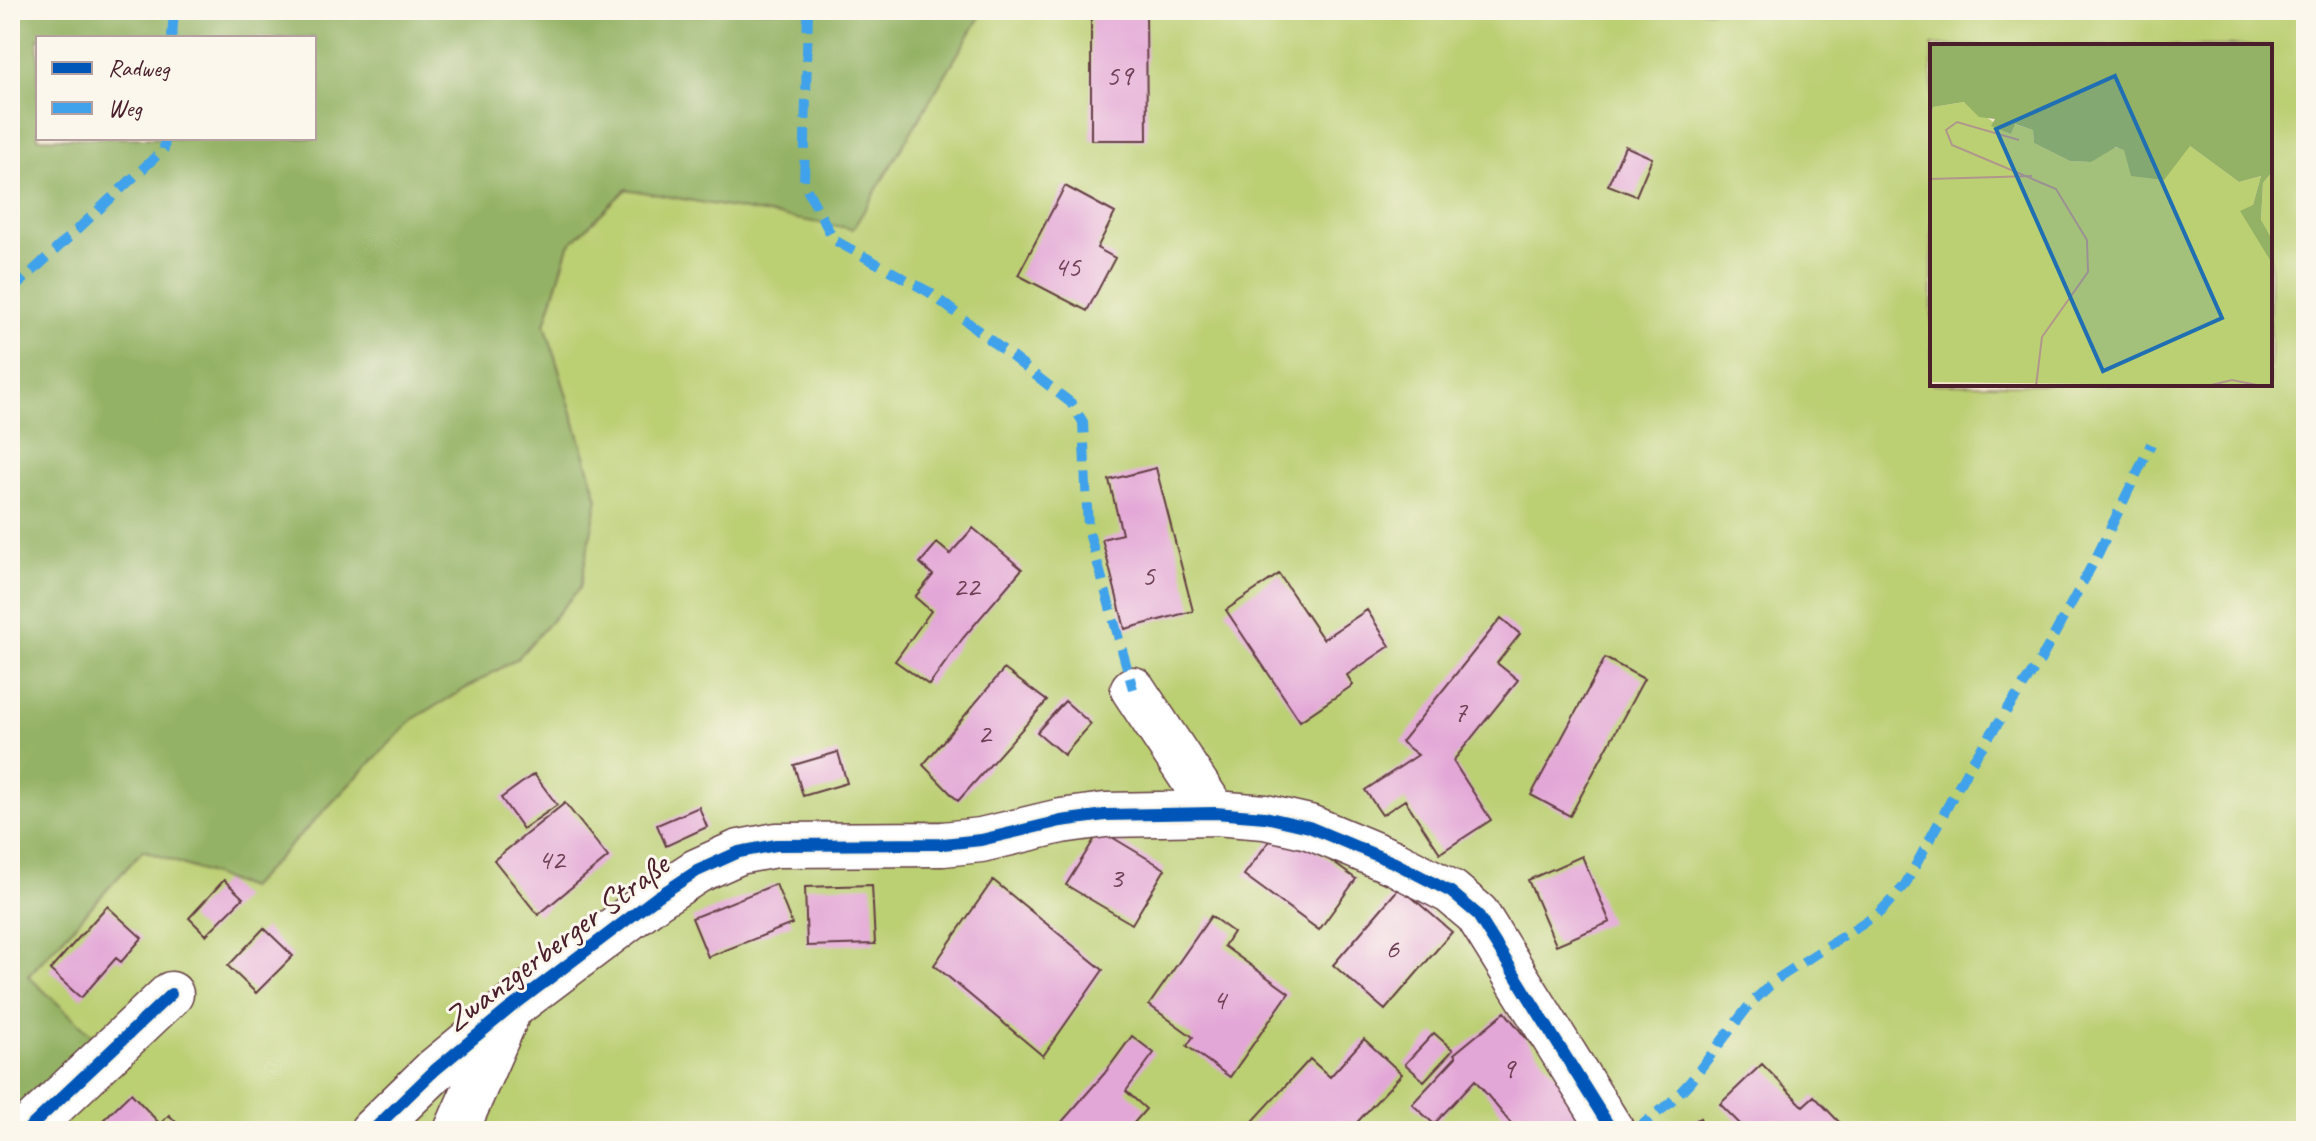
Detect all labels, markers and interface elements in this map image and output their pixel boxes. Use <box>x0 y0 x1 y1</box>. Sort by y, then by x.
legend <box>36 36 316 140</box>
inset map <box>1930 44 2272 386</box>
text: Radweg <box>108 53 171 83</box>
house number: 59 <box>1106 56 1135 94</box>
text: Weg <box>108 93 143 123</box>
house number: 45 <box>1054 247 1082 285</box>
house number: 5 <box>1141 556 1156 594</box>
house number: 22 <box>953 567 982 605</box>
house number: 7 <box>1453 692 1468 730</box>
house number: 2 <box>977 714 993 752</box>
house number: 42 <box>538 840 567 878</box>
street label: Zwanzgerberger Straße <box>435 842 679 1041</box>
house number: 3 <box>1109 858 1125 896</box>
house number: 6 <box>1385 929 1400 967</box>
house number: 4 <box>1212 980 1228 1018</box>
house number: 9 <box>1501 1049 1517 1087</box>

